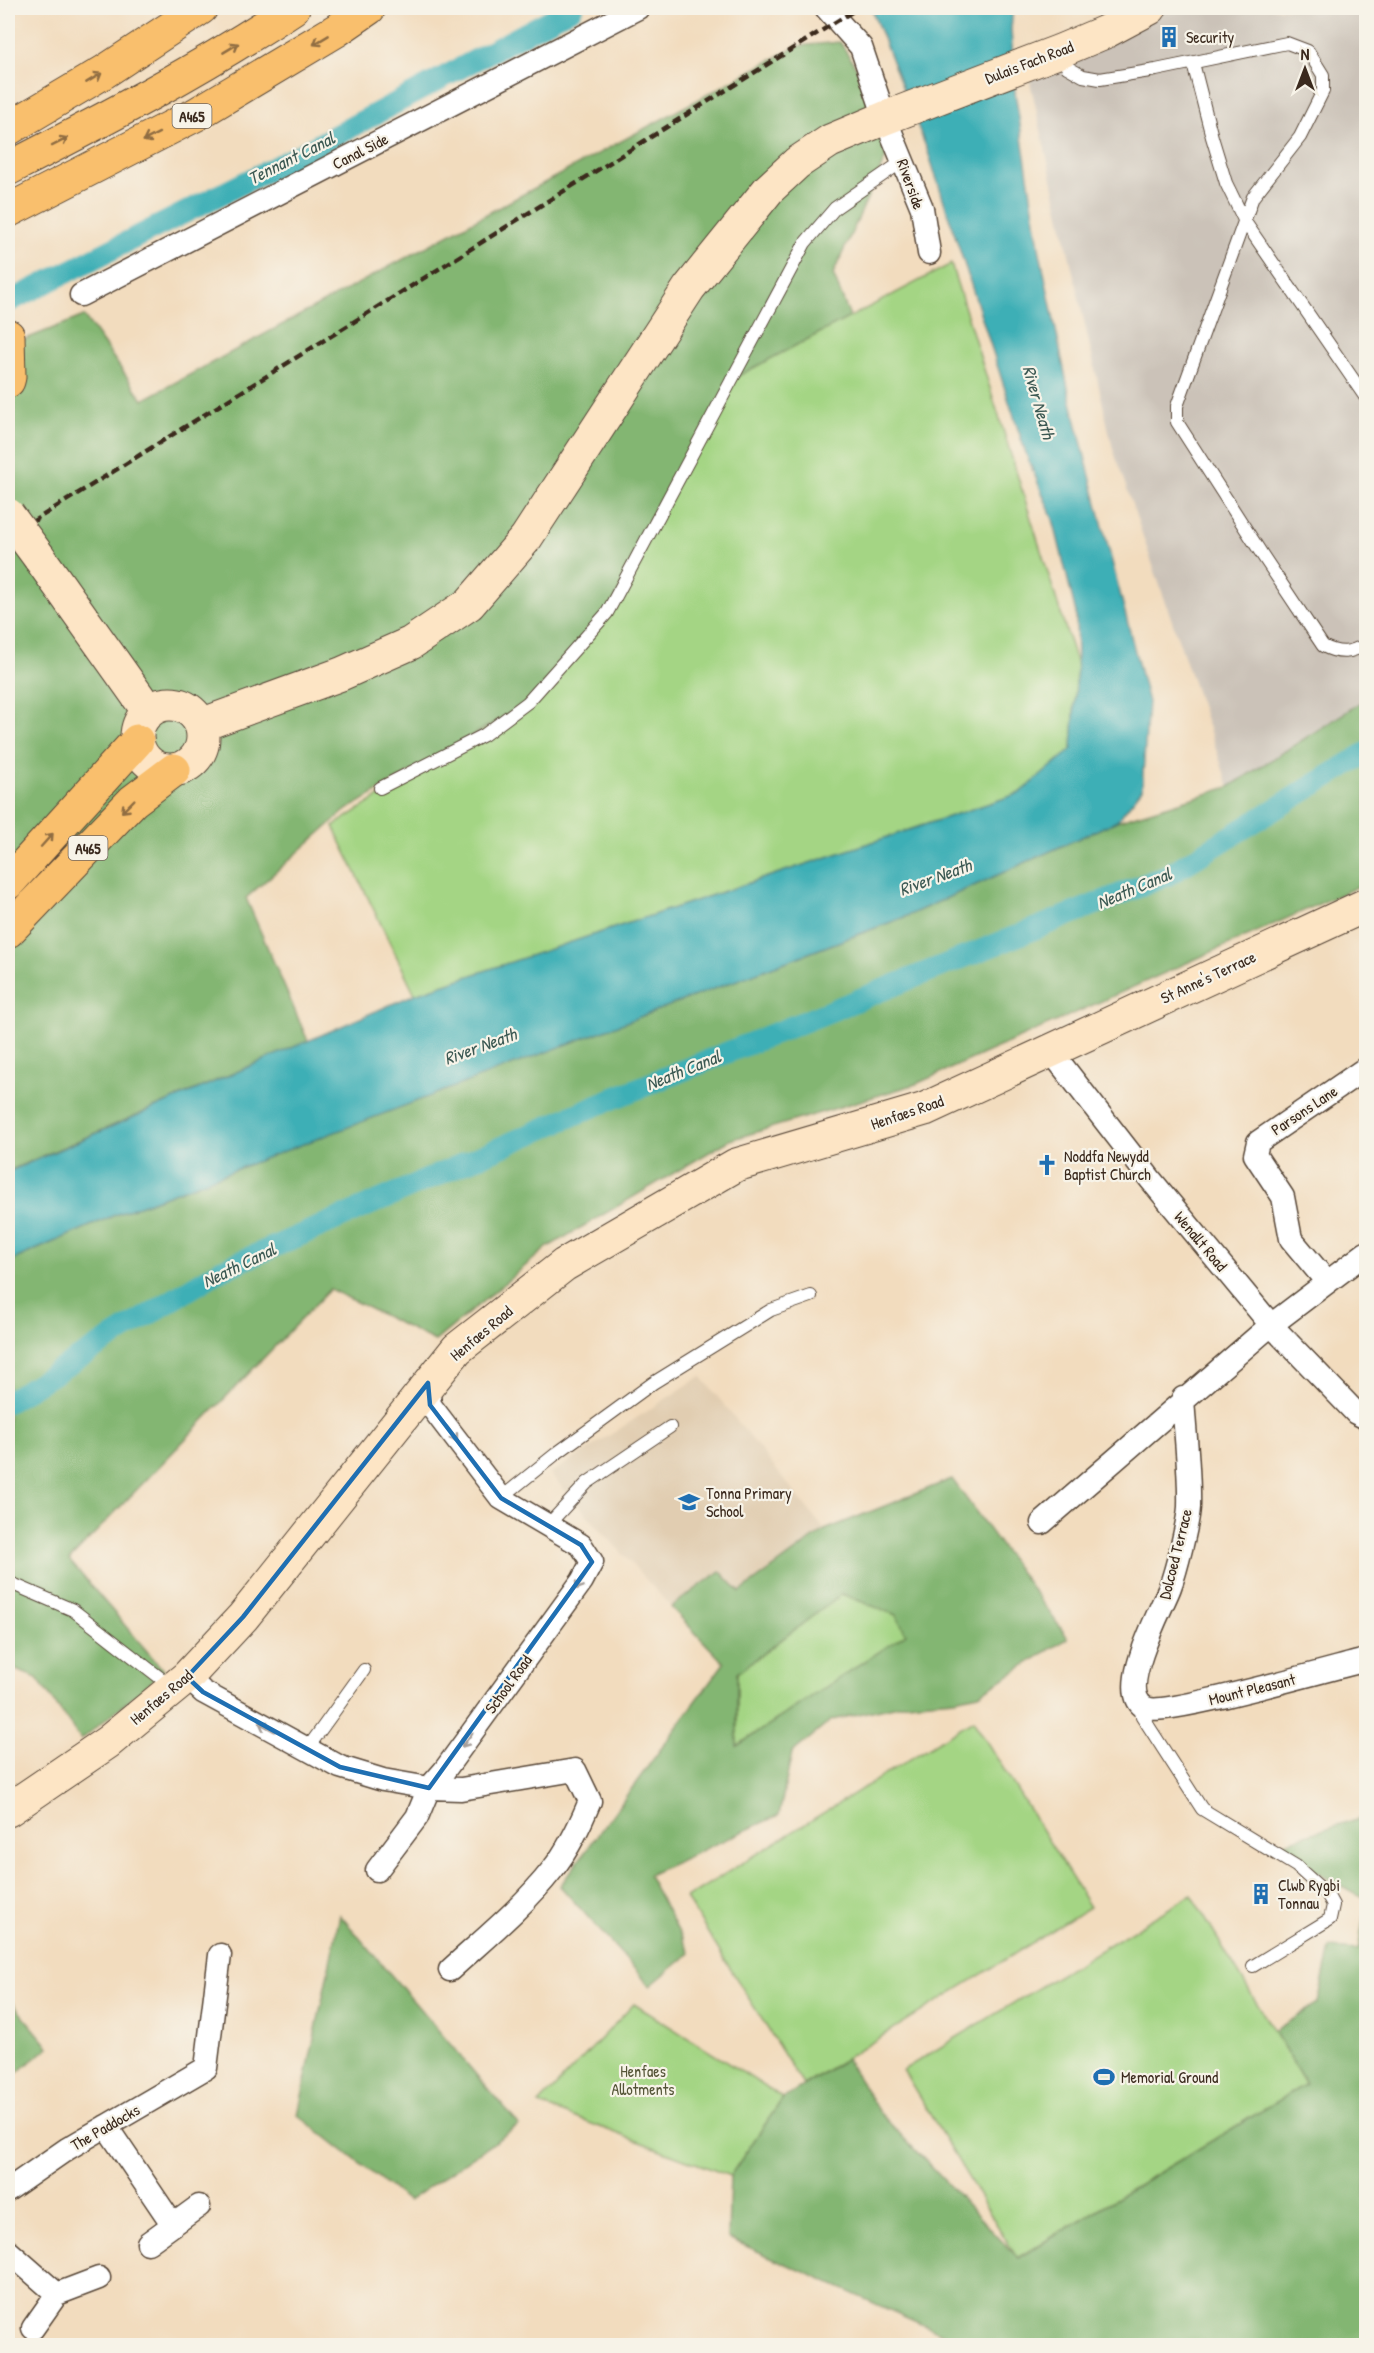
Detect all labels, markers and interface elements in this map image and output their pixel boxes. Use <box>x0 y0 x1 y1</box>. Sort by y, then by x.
building icon: Security <box>1157 25 1181 49</box>
place label: Security <box>1186 26 1235 48</box>
one-way arrow <box>313 35 330 47</box>
street label: Dulais Fach Road <box>982 35 1076 89</box>
north arrow <box>1275 39 1335 99</box>
one-way arrow <box>222 42 239 54</box>
text: N <box>1301 43 1310 65</box>
one-way arrow <box>85 71 102 83</box>
road number: A465 <box>172 104 212 128</box>
water label: Tennant Canal <box>243 125 340 191</box>
street label: Canal Side <box>328 127 392 174</box>
one-way arrow <box>143 132 161 143</box>
one-way arrow <box>50 136 68 147</box>
street label: Riverside <box>892 156 930 213</box>
water label: River Neath <box>1017 362 1062 443</box>
one-way arrow <box>121 799 135 814</box>
one-way arrow <box>40 833 54 848</box>
road number: A465 <box>68 836 107 860</box>
water label: River Neath <box>895 852 976 902</box>
water label: Neath Canal <box>1093 861 1176 915</box>
street label: St Anne's Terrace <box>1157 945 1260 1009</box>
water label: River Neath <box>440 1021 521 1071</box>
water label: Neath Canal <box>642 1043 725 1096</box>
street label: Parsons Lane <box>1266 1079 1342 1140</box>
street label: Henfaes Road <box>868 1089 946 1135</box>
place label: Noddfa Newydd Baptist Church <box>1064 1145 1151 1185</box>
church icon: Noddfa Newydd Baptist Church <box>1035 1153 1059 1177</box>
street label: Wenallt Road <box>1169 1206 1233 1276</box>
water label: Neath Canal <box>198 1236 281 1293</box>
street label: Henfaes Road <box>445 1300 517 1366</box>
one-way arrow <box>446 1426 459 1442</box>
place label: Tonna Primary School <box>706 1482 792 1522</box>
school or university icon: Tonna Primary School <box>677 1490 701 1514</box>
street label: Dolcoed Terrace <box>1153 1506 1197 1601</box>
one-way arrow <box>575 1573 587 1590</box>
street label: School Road <box>479 1650 537 1718</box>
street label: Henfaes Road <box>125 1664 197 1730</box>
street label: Mount Pleasant <box>1206 1667 1298 1710</box>
one-way arrow <box>259 1720 276 1732</box>
one-way arrow <box>461 1731 473 1747</box>
place label: Clwb Rygbi Tonnau <box>1278 1874 1340 1914</box>
building icon: Clwb Rygbi Tonnau <box>1249 1882 1273 1906</box>
park label: Henfaes Allotments <box>612 2060 674 2100</box>
sports icon: Memorial Ground <box>1092 2065 1116 2089</box>
place label: Memorial Ground <box>1121 2066 1218 2088</box>
street label: The Paddocks <box>67 2098 143 2156</box>

